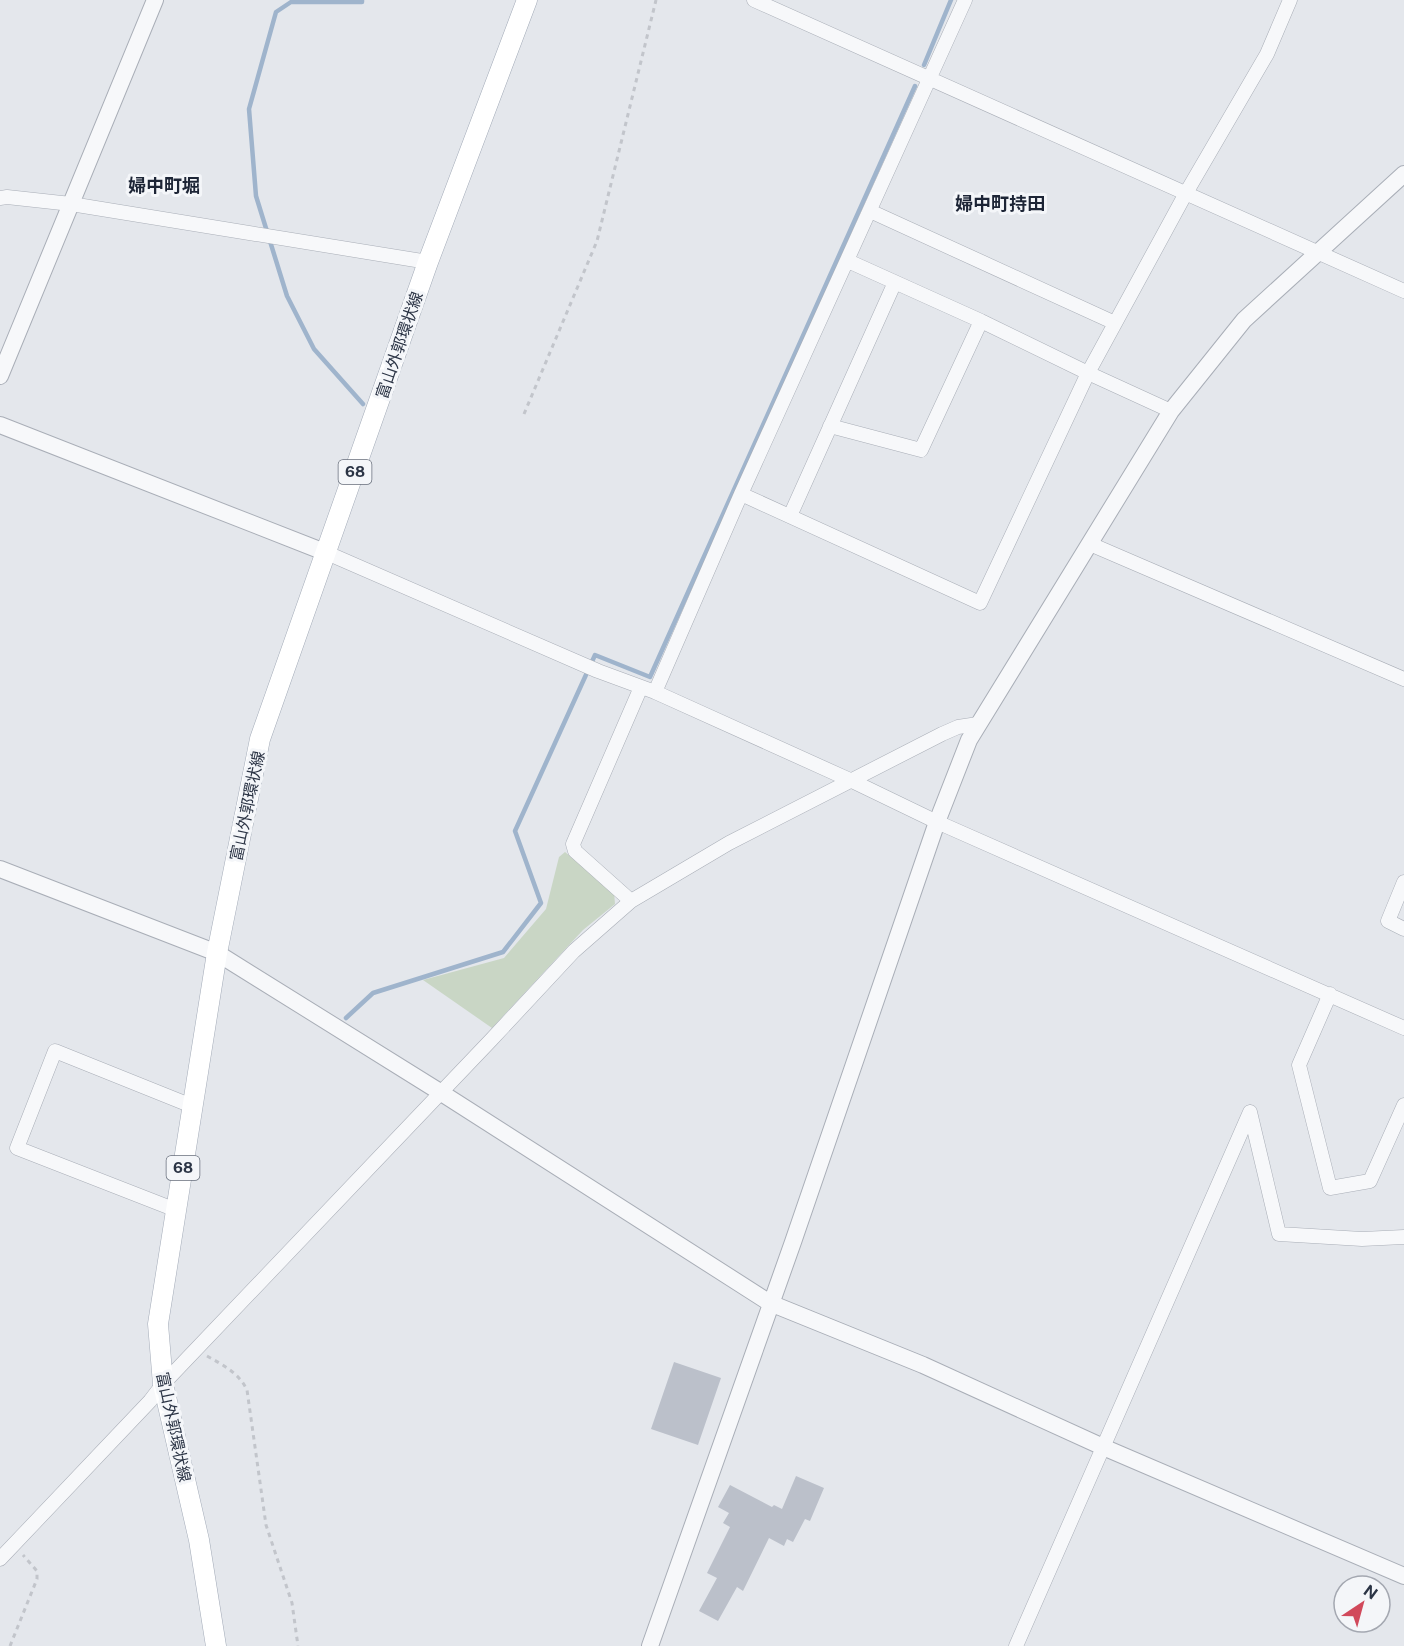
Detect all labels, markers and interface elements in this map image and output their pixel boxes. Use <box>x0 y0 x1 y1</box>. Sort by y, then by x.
district label: 婦中町堀 <box>128 175 200 196</box>
district label: 婦中町持田 <box>955 193 1045 214</box>
street label: 富山外郭環状線 <box>372 289 427 401</box>
road number: 68 <box>338 460 372 484</box>
street label: 富山外郭環状線 <box>227 749 268 863</box>
road number: 68 <box>166 1156 200 1180</box>
street label: 富山外郭環状線 <box>153 1370 194 1484</box>
north arrow <box>1332 1574 1392 1634</box>
text: N <box>1360 1581 1381 1604</box>

